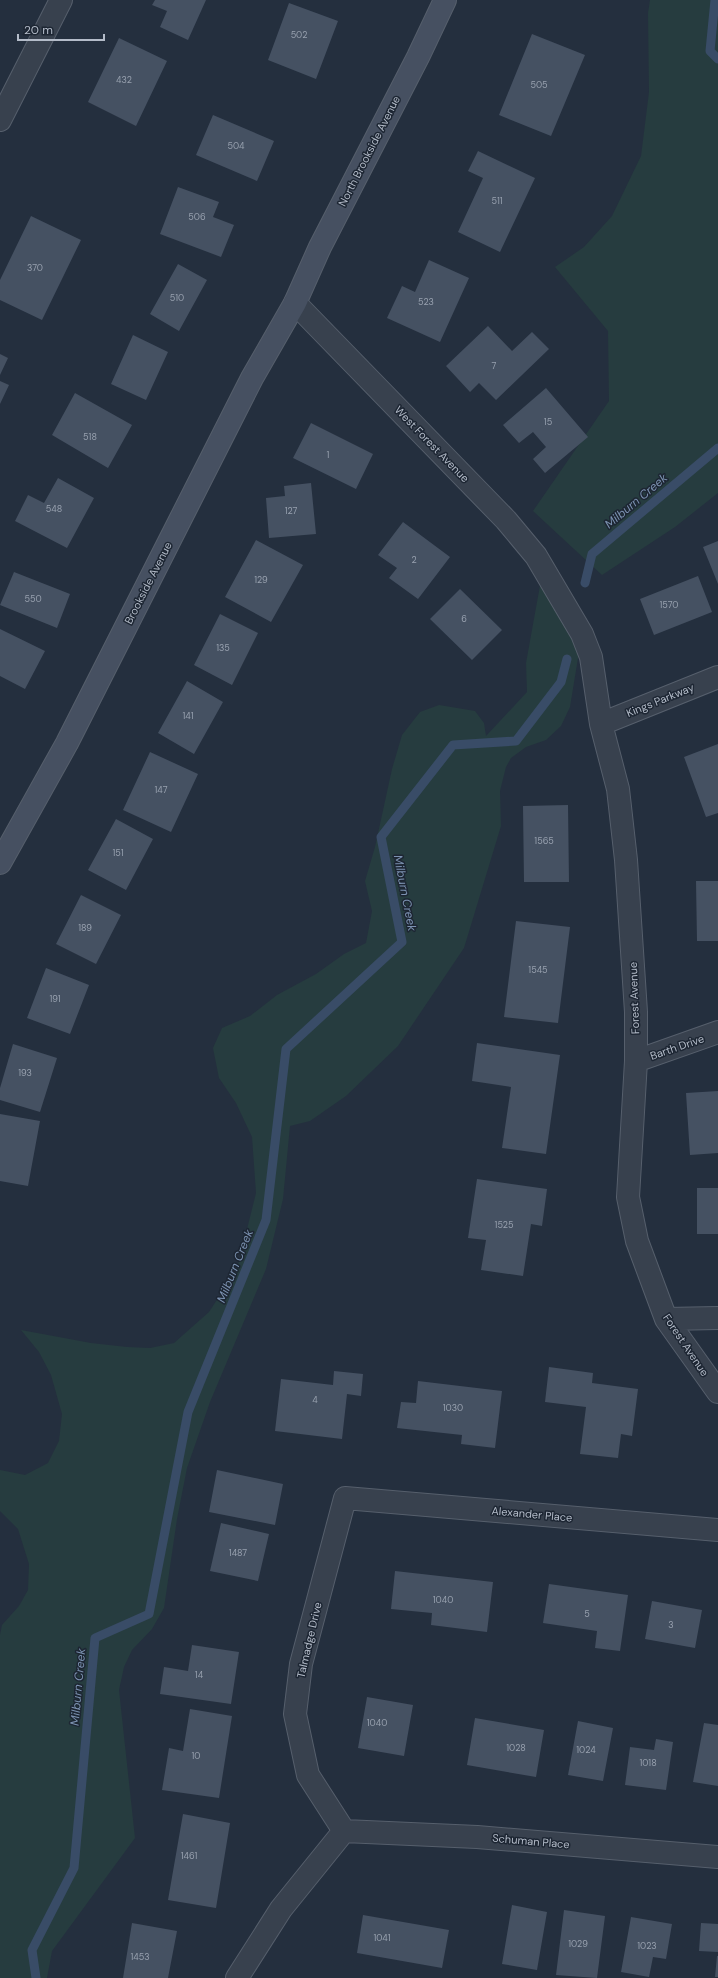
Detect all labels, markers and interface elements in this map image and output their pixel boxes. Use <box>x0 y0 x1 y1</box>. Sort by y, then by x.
scale bar <box>18 16 104 42</box>
text: 20 m <box>24 22 53 38</box>
house number: 502 <box>291 29 307 41</box>
house number: 432 <box>116 74 132 86</box>
house number: 505 <box>530 79 548 91</box>
street label: North Brookside Avenue <box>335 93 403 209</box>
house number: 504 <box>227 140 245 152</box>
house number: 511 <box>491 195 503 207</box>
house number: 506 <box>188 211 206 223</box>
house number: 370 <box>27 262 43 274</box>
house number: 510 <box>170 292 184 304</box>
house number: 523 <box>418 296 434 308</box>
house number: 7 <box>492 360 497 372</box>
street label: West Forest Avenue <box>392 403 472 485</box>
house number: 15 <box>544 416 552 428</box>
house number: 518 <box>83 431 97 443</box>
house number: 1 <box>327 449 330 461</box>
water label: Milburn Creek <box>601 469 671 532</box>
house number: 548 <box>46 503 62 515</box>
house number: 127 <box>285 505 298 517</box>
street label: Brookside Avenue <box>121 540 175 626</box>
house number: 2 <box>411 554 417 566</box>
house number: 129 <box>254 574 268 586</box>
house number: 550 <box>24 593 42 605</box>
house number: 1570 <box>660 599 678 611</box>
house number: 6 <box>461 613 467 625</box>
house number: 135 <box>216 642 230 654</box>
street label: Kings Parkway <box>624 680 696 720</box>
house number: 141 <box>182 710 194 722</box>
house number: 147 <box>154 784 168 796</box>
house number: 1565 <box>534 835 554 847</box>
house number: 151 <box>112 847 124 859</box>
water label: Milburn Creek <box>390 853 420 933</box>
house number: 189 <box>78 922 92 934</box>
street label: Forest Avenue <box>626 962 642 1034</box>
house number: 1545 <box>528 964 548 976</box>
house number: 191 <box>49 993 61 1005</box>
street label: Barth Drive <box>648 1031 706 1063</box>
house number: 193 <box>18 1067 32 1079</box>
house number: 1525 <box>495 1219 513 1231</box>
water label: Milburn Creek <box>213 1226 257 1305</box>
street label: Forest Avenue <box>660 1311 712 1379</box>
house number: 4 <box>312 1394 318 1406</box>
house number: 1030 <box>443 1402 463 1414</box>
street label: Alexander Place <box>491 1503 573 1525</box>
house number: 1487 <box>229 1547 247 1559</box>
house number: 1040 <box>433 1594 453 1606</box>
street label: Talmadge Drive <box>293 1601 325 1679</box>
house number: 5 <box>584 1608 590 1620</box>
house number: 3 <box>668 1619 674 1631</box>
water label: Milburn Creek <box>67 1647 89 1726</box>
house number: 14 <box>195 1669 204 1681</box>
house number: 1040 <box>367 1717 387 1729</box>
house number: 1028 <box>506 1742 526 1754</box>
house number: 1024 <box>576 1744 596 1756</box>
house number: 10 <box>192 1750 200 1762</box>
house number: 1018 <box>639 1757 657 1769</box>
street label: Schuman Place <box>492 1831 570 1851</box>
house number: 1461 <box>181 1850 198 1862</box>
house number: 1041 <box>373 1932 391 1944</box>
house number: 1029 <box>568 1938 588 1950</box>
house number: 1023 <box>637 1940 657 1952</box>
house number: 1453 <box>130 1951 150 1963</box>

